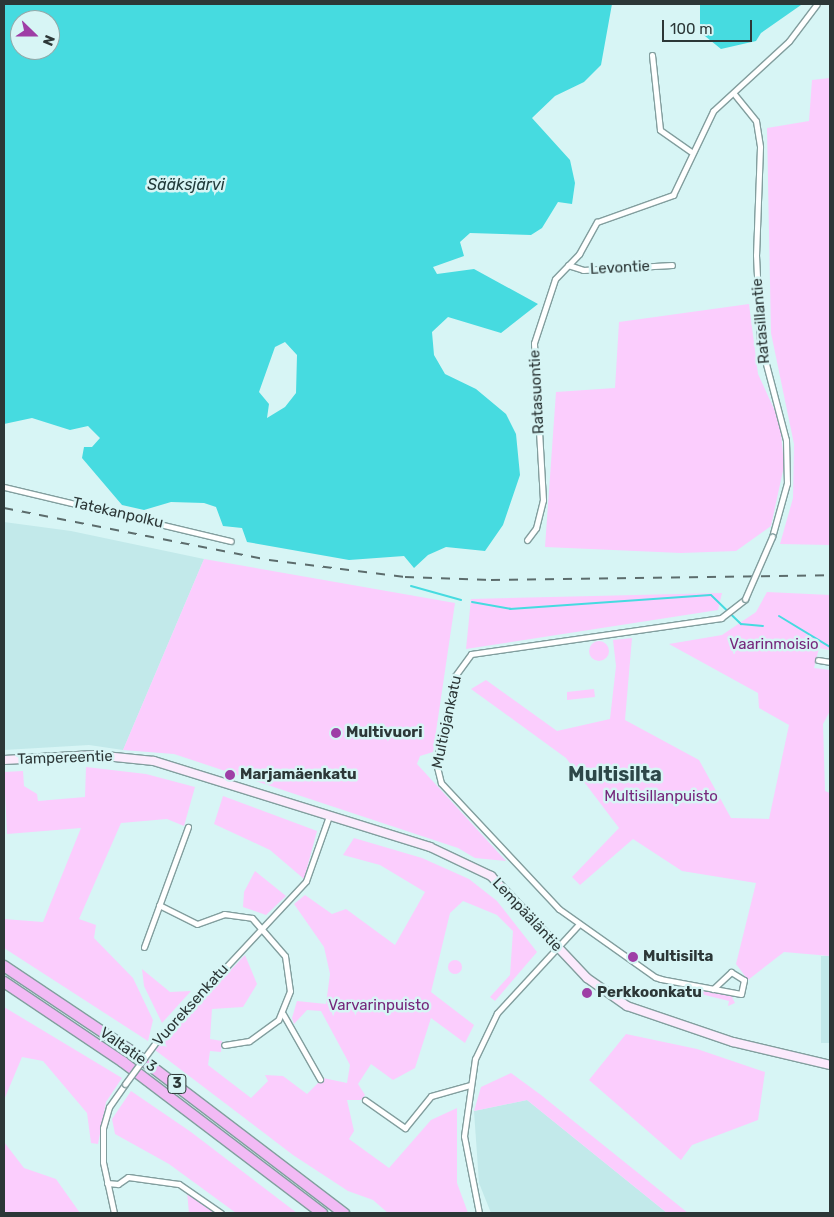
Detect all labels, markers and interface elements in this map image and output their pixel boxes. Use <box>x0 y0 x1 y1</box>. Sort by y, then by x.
north arrow <box>10 10 60 60</box>
scale bar <box>664 10 754 42</box>
text: 100 m <box>670 20 712 38</box>
text: N <box>39 33 58 48</box>
water label: Sääksjärvi <box>147 175 225 195</box>
street label: Levontie <box>590 257 650 279</box>
street label: Ratasillantie <box>748 277 774 365</box>
street label: Ratasuontie <box>526 349 548 435</box>
street label: Tatekanpolku <box>71 494 165 532</box>
park label: Vaarinmoisio <box>729 636 819 654</box>
street label: Multiojankatu <box>428 674 466 770</box>
place label: Multivuori <box>346 724 422 742</box>
marker: Multivuori <box>330 727 342 739</box>
street label: Tampereentie <box>17 747 113 769</box>
district label: Multisilta <box>568 762 662 786</box>
place label: Marjamäenkatu <box>240 766 357 784</box>
marker: Marjamäenkatu <box>224 769 236 781</box>
park label: Multisillanpuisto <box>604 788 718 806</box>
street label: Lempääläntie <box>488 874 566 956</box>
place label: Multisilta <box>643 948 713 966</box>
marker: Multisilta <box>627 951 639 963</box>
street label: Vuoreksenkatu <box>149 960 233 1050</box>
place label: Perkkoonkatu <box>597 984 702 1002</box>
marker: Perkkoonkatu <box>581 987 593 999</box>
park label: Varvarinpuisto <box>328 997 430 1015</box>
street label: Valtatie 3 <box>96 1024 160 1076</box>
road number: 3 <box>167 1072 187 1096</box>

